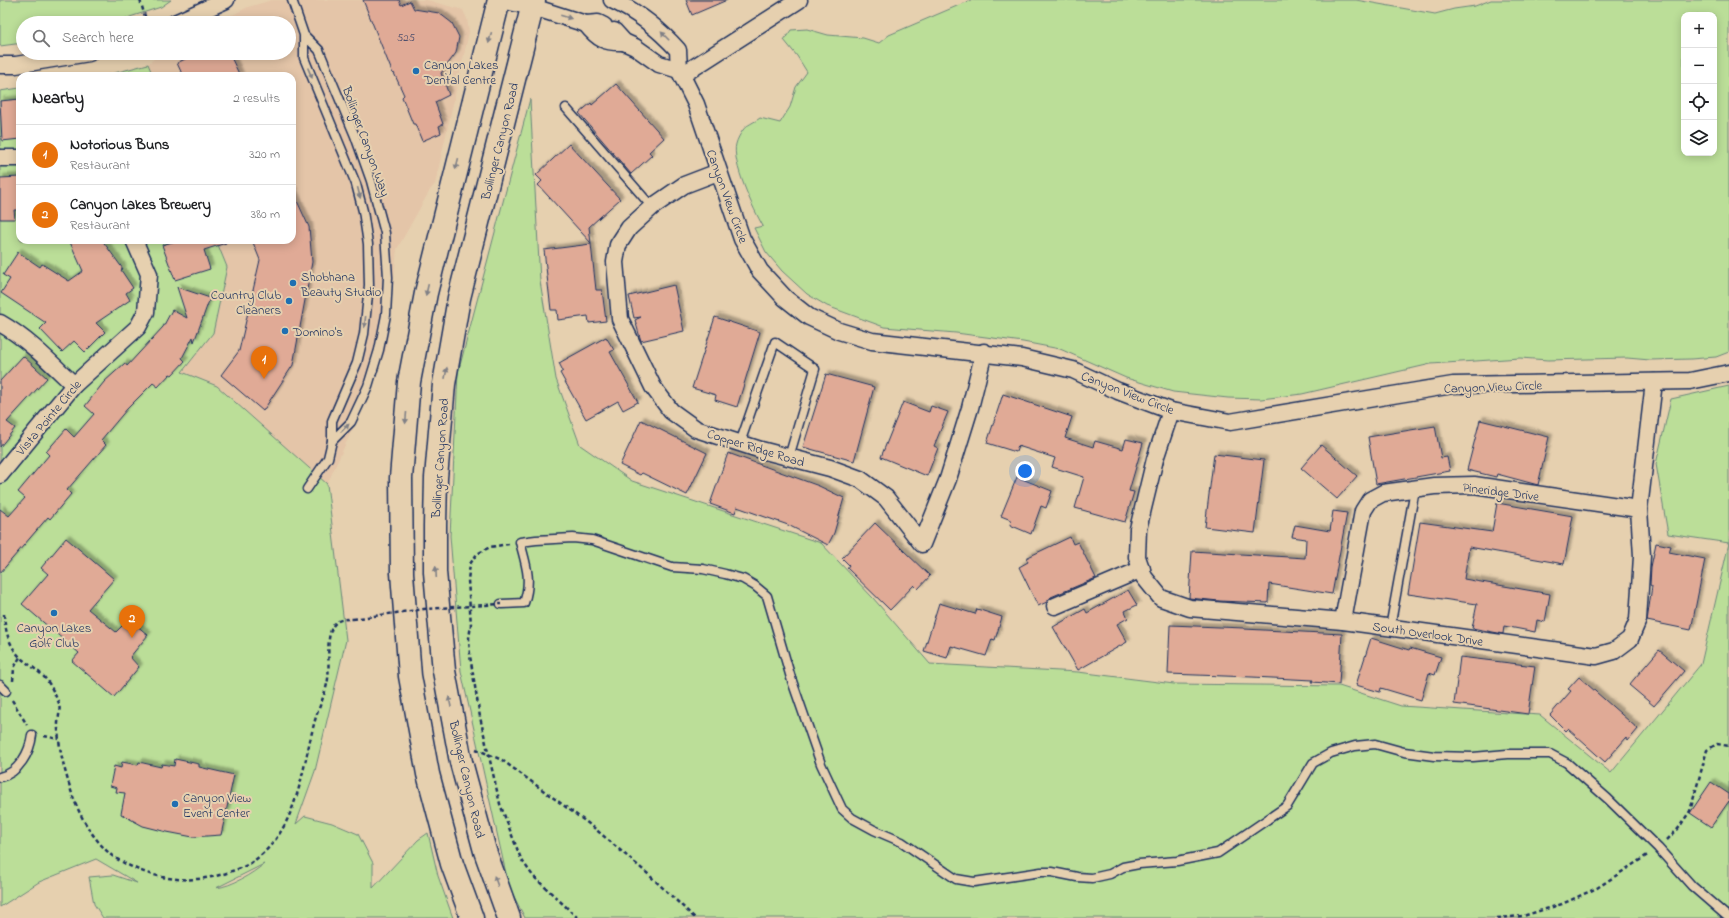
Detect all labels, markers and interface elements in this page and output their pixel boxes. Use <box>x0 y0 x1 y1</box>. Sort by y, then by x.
map controls <box>1681 12 1717 156</box>
button: + <box>1681 12 1717 48</box>
one-way arrow <box>560 15 572 21</box>
search box <box>16 16 296 60</box>
icon: search <box>30 27 52 49</box>
text: Search here <box>62 27 134 49</box>
house number: 525 <box>397 30 415 46</box>
one-way arrow <box>660 31 670 41</box>
one-way arrow <box>486 32 492 44</box>
button: − <box>1681 48 1717 84</box>
place label: Canyon Lakes Dental Centre <box>423 56 499 90</box>
marker: Canyon Lakes Dental Centre <box>411 66 421 76</box>
one-way arrow <box>307 68 313 79</box>
street label: Bollinger Canyon Road <box>476 80 525 203</box>
street label: Bollinger Canyon Way <box>336 83 394 200</box>
button: locate <box>1681 84 1717 120</box>
text: Nearby <box>32 86 84 111</box>
text: 2 results <box>233 89 280 108</box>
button: layers <box>1681 120 1717 156</box>
text: Notorious Buns <box>70 134 170 156</box>
text: 1 <box>43 145 47 164</box>
text: 320 m <box>249 145 280 164</box>
street label: Canyon View Circle <box>700 147 752 247</box>
text: Restaurant <box>70 156 130 175</box>
one-way arrow <box>454 158 460 170</box>
one-way arrow <box>356 188 362 200</box>
text: Canyon Lakes Brewery <box>70 194 211 216</box>
text: 2 <box>42 205 48 224</box>
text: 380 m <box>251 205 280 224</box>
text: Restaurant <box>70 216 130 235</box>
place label: Shobhana Beauty Studio <box>300 268 382 303</box>
marker: Shobhana Beauty Studio <box>288 278 298 288</box>
one-way arrow <box>423 284 429 296</box>
place label: Country Club Cleaners <box>211 286 281 320</box>
marker: Country Club Cleaners <box>284 296 294 306</box>
one-way arrow <box>362 316 368 328</box>
place label: Domino's <box>292 323 343 342</box>
marker: Domino's <box>280 326 290 336</box>
pin: 1 <box>251 346 277 379</box>
one-way arrow <box>444 367 450 379</box>
street label: Canyon View Circle <box>1078 367 1177 421</box>
street label: Vista Pointe Circle <box>11 376 87 461</box>
street label: Canyon View Circle <box>1443 376 1543 400</box>
street label: Bollinger Canyon Road <box>427 397 455 520</box>
one-way arrow <box>403 412 409 424</box>
one-way arrow <box>340 423 350 433</box>
street label: Copper Ridge Road <box>704 425 807 473</box>
your location <box>1015 461 1035 481</box>
street label: Pineridge Drive <box>1461 478 1540 508</box>
one-way arrow <box>432 566 439 578</box>
pin: 2 <box>119 605 145 638</box>
marker: Canyon Lakes Golf Club <box>49 608 59 618</box>
street label: South Overlook Drive <box>1371 617 1484 652</box>
place label: Canyon Lakes Golf Club <box>17 619 92 653</box>
one-way arrow <box>446 695 452 708</box>
street label: Bollinger Canyon Road <box>443 718 489 841</box>
place label: Canyon View Event Center <box>183 789 252 823</box>
marker: Canyon View Event Center <box>170 799 180 809</box>
one-way arrow <box>493 875 499 887</box>

